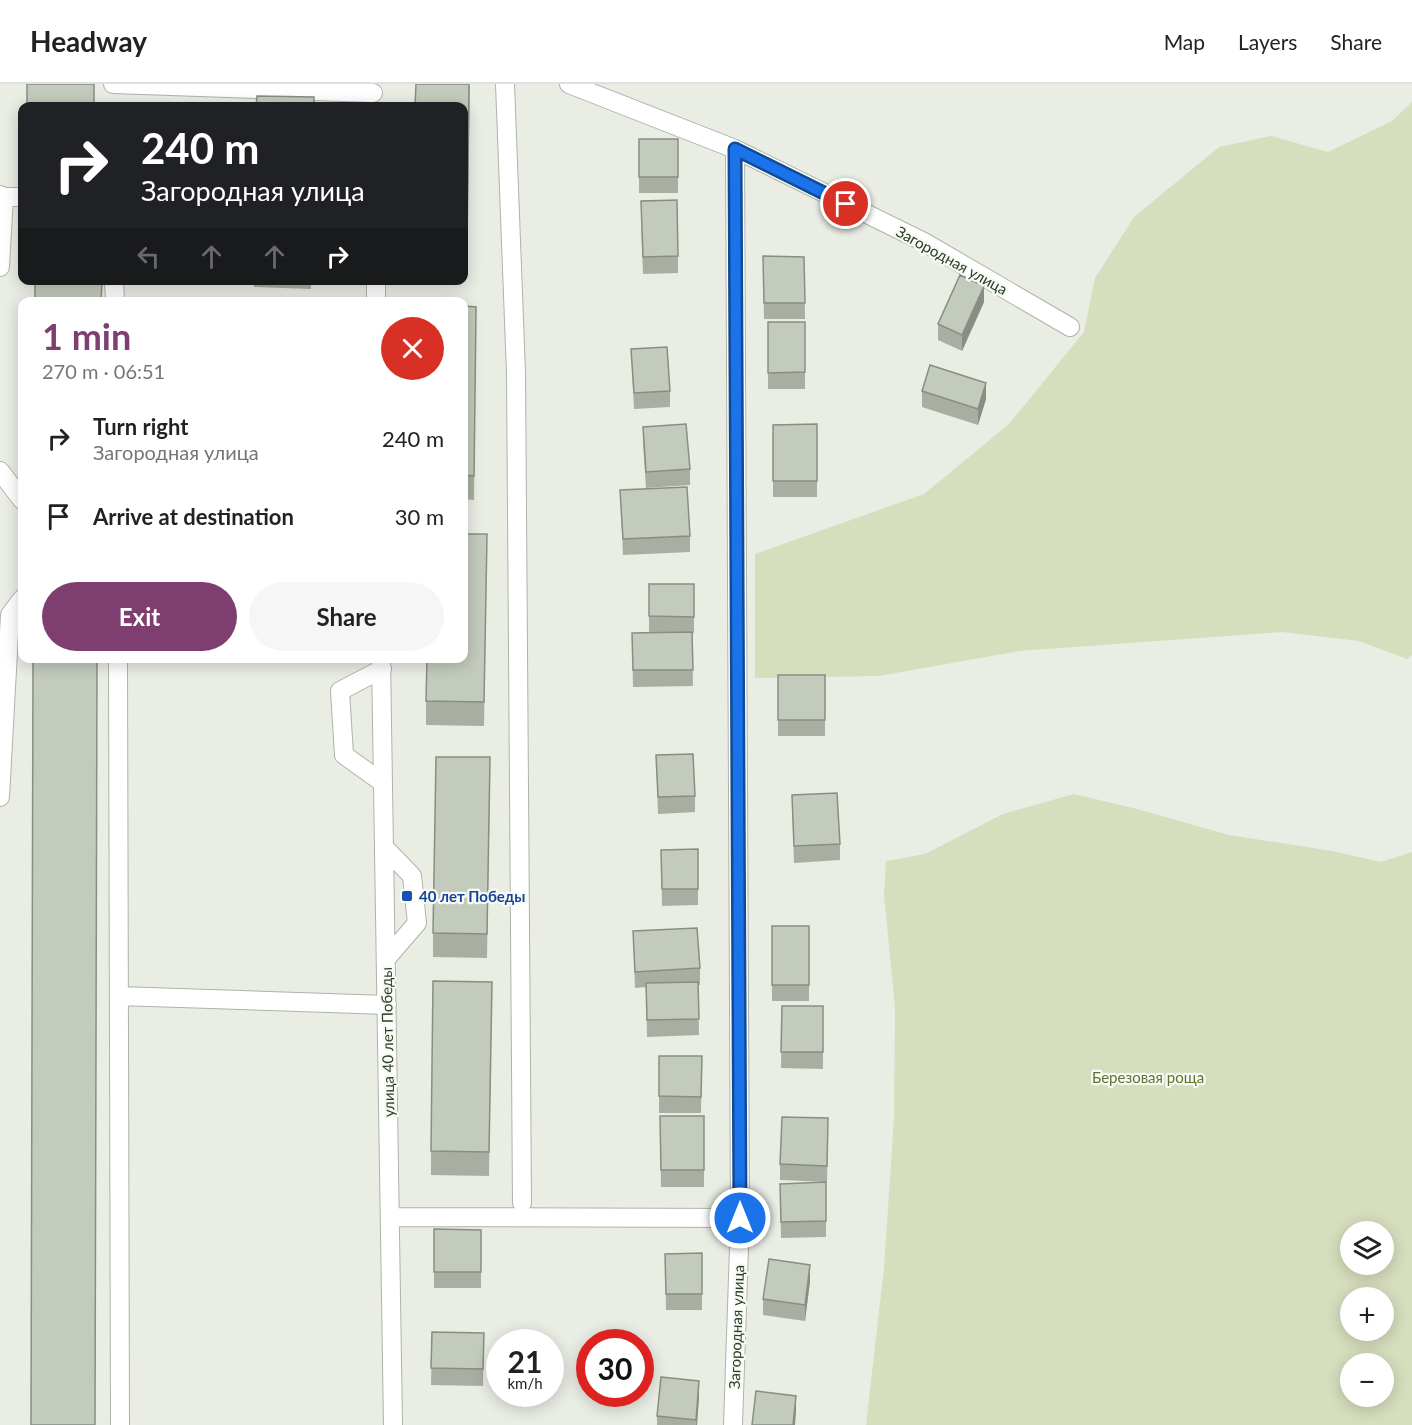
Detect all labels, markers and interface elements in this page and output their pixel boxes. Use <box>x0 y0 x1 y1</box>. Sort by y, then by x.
text: Headway <box>30 24 147 58</box>
text: Map <box>1164 29 1205 54</box>
text: Layers <box>1238 29 1297 54</box>
text: Share <box>1330 29 1382 54</box>
text: 240 m <box>141 123 259 173</box>
icon: right <box>42 126 120 204</box>
text: Загородная улица <box>141 174 365 207</box>
pin <box>820 178 871 229</box>
icon: arrive <box>829 187 862 220</box>
street label: Загородная улица <box>893 222 1011 298</box>
icon: left <box>132 240 165 273</box>
icon: ahead <box>195 240 228 273</box>
icon: ahead <box>258 240 291 273</box>
icon: right <box>321 240 354 273</box>
text: 1 min <box>42 314 131 358</box>
button: close <box>381 317 444 380</box>
text: 270 m · 06:51 <box>42 359 165 383</box>
text: Turn right <box>93 413 188 440</box>
icon: right <box>42 422 75 455</box>
text: 240 m <box>382 425 444 452</box>
text: Загородная улица <box>93 440 259 464</box>
icon: arrive <box>42 500 75 533</box>
text: Arrive at destination <box>93 503 294 530</box>
text: 30 m <box>395 503 444 530</box>
button: Exit <box>42 582 237 651</box>
button: Share <box>249 582 444 651</box>
place label: 40 лет Победы <box>419 887 525 905</box>
marker: 40 лет Победы <box>400 889 414 903</box>
street label: улица 40 лет Победы <box>377 967 397 1117</box>
park label: Березовая роща <box>1092 1068 1204 1086</box>
position arrow <box>708 1186 772 1250</box>
map controls <box>1340 1221 1394 1407</box>
button: layers <box>1340 1221 1394 1275</box>
street label: Загородная улица <box>725 1265 747 1389</box>
button: + <box>1340 1287 1394 1341</box>
speed limit sign: 30 <box>576 1329 654 1407</box>
text: 21 <box>508 1343 542 1379</box>
button: − <box>1340 1353 1394 1407</box>
text: km/h <box>507 1374 543 1392</box>

